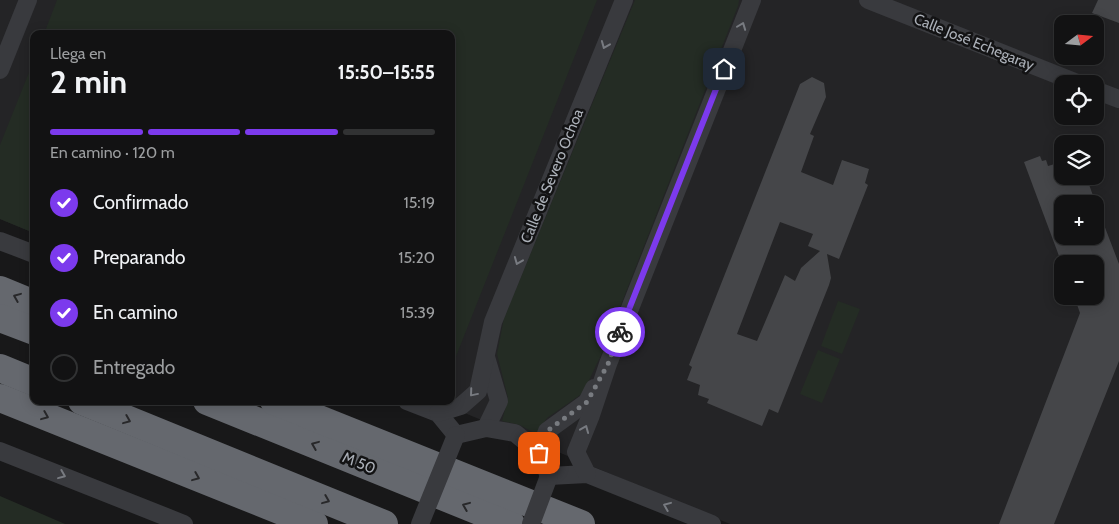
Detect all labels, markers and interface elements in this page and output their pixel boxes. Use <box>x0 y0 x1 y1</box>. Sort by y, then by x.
street label: Calle José Echegaray <box>911 10 1037 74</box>
north arrow <box>1054 15 1104 65</box>
map controls <box>1054 15 1104 305</box>
one-way arrow <box>736 22 746 30</box>
one-way arrow <box>601 40 612 49</box>
text: Llega en <box>50 44 106 63</box>
pin <box>703 48 745 90</box>
icon: home <box>710 55 738 83</box>
text: 15:50–15:55 <box>338 61 435 84</box>
text: 2 min <box>50 62 127 101</box>
button: locate <box>1054 75 1104 125</box>
street label: Calle de Severo Ochoa <box>517 106 587 246</box>
button: layers <box>1054 135 1104 185</box>
text: En camino · 120 m <box>50 143 175 162</box>
icon: check <box>50 189 78 217</box>
text: Confirmado <box>93 191 189 214</box>
text: 15:19 <box>403 193 435 212</box>
button: + <box>1054 195 1104 245</box>
icon: check <box>50 244 78 272</box>
text: Preparando <box>93 246 186 269</box>
text: 15:20 <box>398 248 435 267</box>
button: − <box>1054 255 1104 305</box>
one-way arrow <box>514 256 524 265</box>
one-way arrow <box>13 293 22 303</box>
icon: check <box>50 299 78 327</box>
text: En camino <box>93 301 178 324</box>
text: 15:39 <box>400 303 435 322</box>
courier <box>595 307 645 357</box>
icon: bike <box>606 318 634 346</box>
text: Entregado <box>93 356 175 379</box>
one-way arrow <box>470 388 479 397</box>
one-way arrow <box>40 410 49 420</box>
one-way arrow <box>122 413 131 424</box>
one-way arrow <box>579 425 589 434</box>
pin <box>518 432 560 474</box>
icon: bag <box>525 439 553 467</box>
one-way arrow <box>311 441 320 451</box>
street label: M 50 <box>340 448 378 478</box>
one-way arrow <box>57 470 65 480</box>
one-way arrow <box>191 470 200 481</box>
one-way arrow <box>321 494 330 505</box>
one-way arrow <box>462 502 471 512</box>
one-way arrow <box>663 502 672 512</box>

